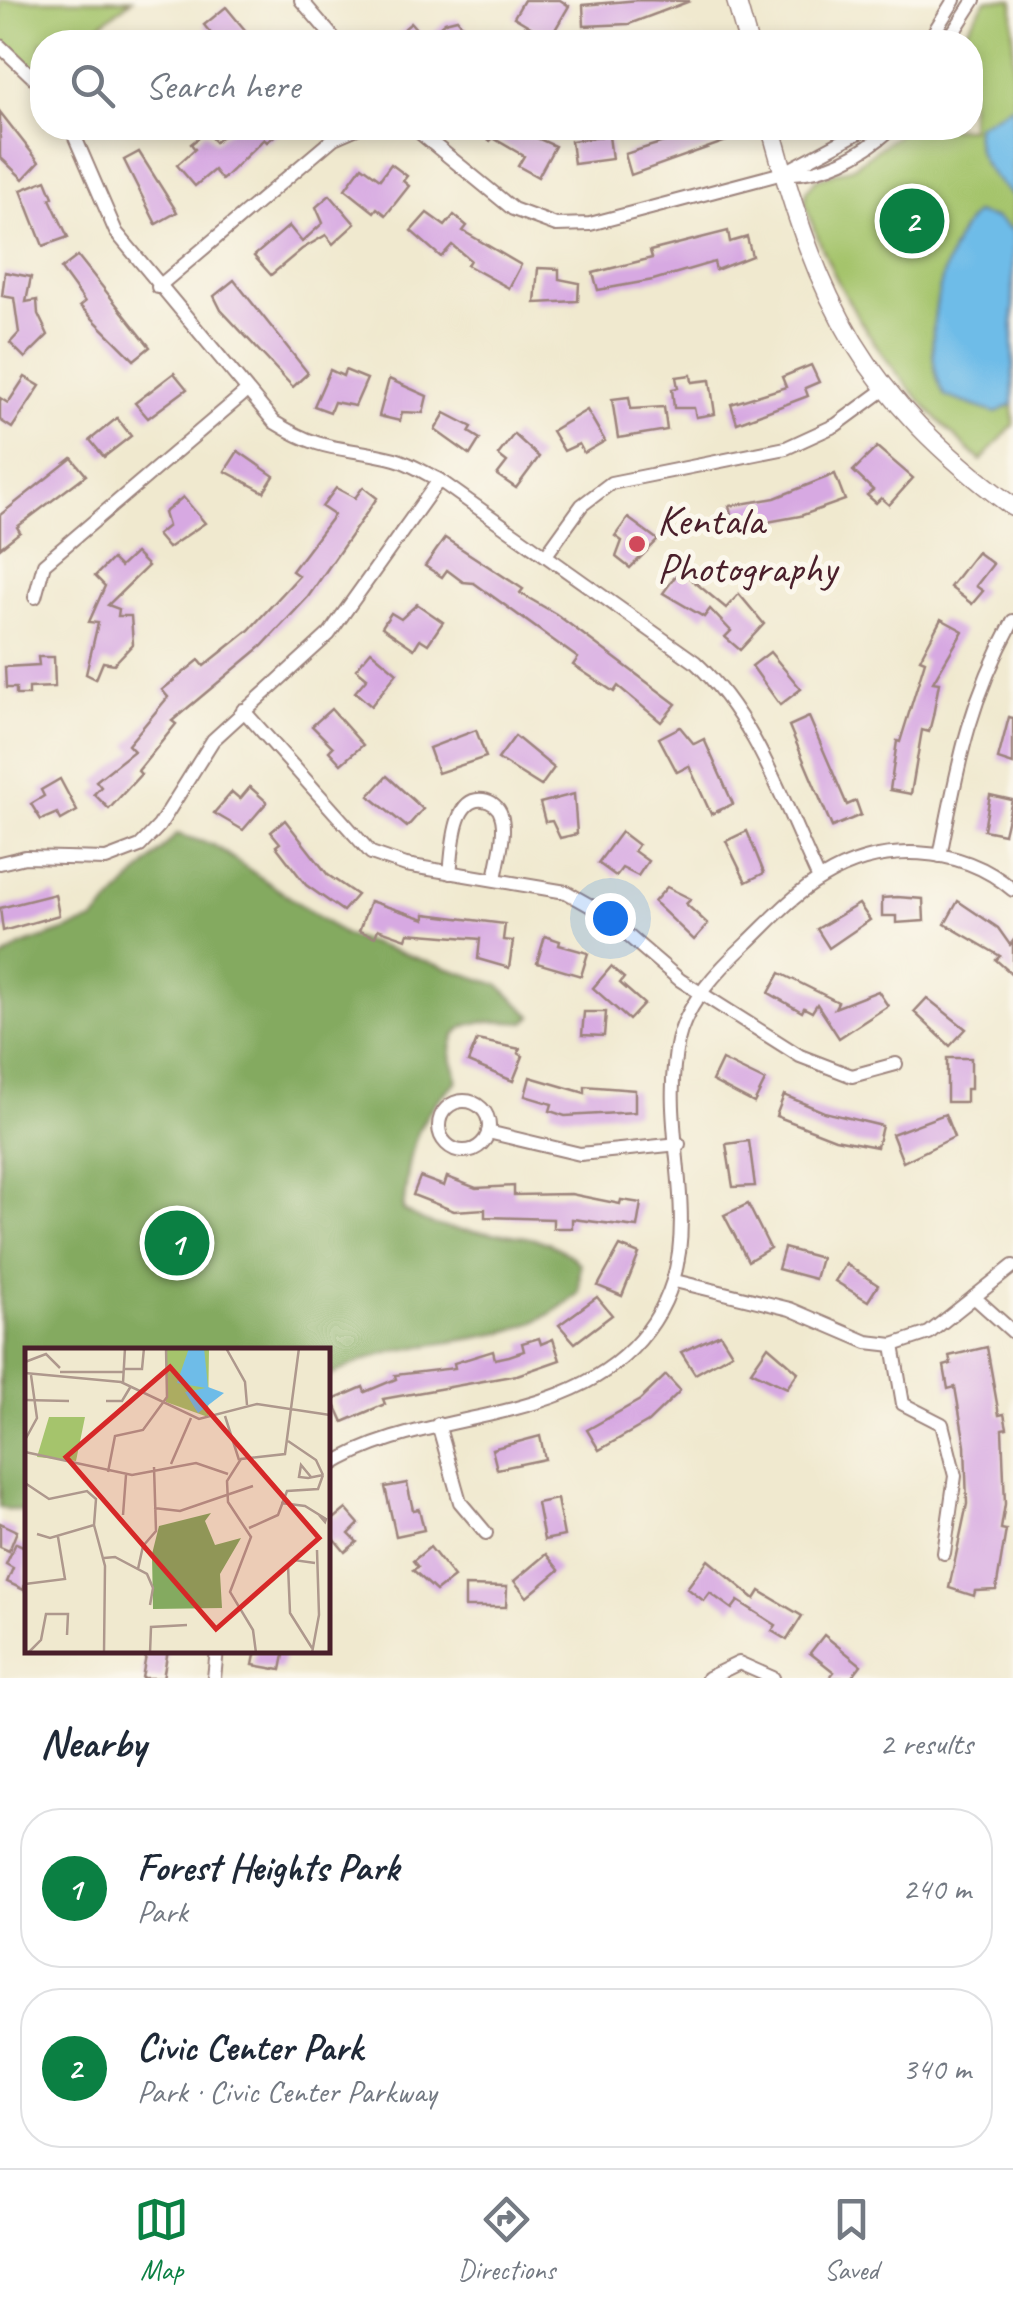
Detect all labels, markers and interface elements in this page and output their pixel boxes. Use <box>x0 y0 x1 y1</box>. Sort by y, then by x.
search box <box>30 30 983 140</box>
icon: search <box>65 58 120 113</box>
text: Search here <box>145 62 300 109</box>
pin: 2 <box>880 184 944 258</box>
place label: Kentala Photography <box>657 494 840 595</box>
marker: Kentala Photography <box>626 533 648 555</box>
your location <box>585 893 636 944</box>
pin: 1 <box>144 1206 210 1280</box>
inset map <box>25 1348 330 1653</box>
text: Nearby <box>40 1717 146 1770</box>
text: 2 results <box>879 1723 973 1764</box>
text: Forest Heights Park <box>137 1844 399 1891</box>
text: 1 <box>67 1868 82 1909</box>
text: 240 m <box>902 1868 971 1909</box>
text: Park <box>137 1891 188 1932</box>
text: Civic Center Park <box>137 2024 362 2071</box>
text: 2 <box>67 2048 82 2089</box>
text: 340 m <box>902 2048 971 2089</box>
text: Park · Civic Center Parkway <box>137 2071 437 2112</box>
tab: Map <box>134 2192 189 2287</box>
tab: Directions <box>458 2192 555 2287</box>
tab: Saved <box>824 2192 879 2287</box>

